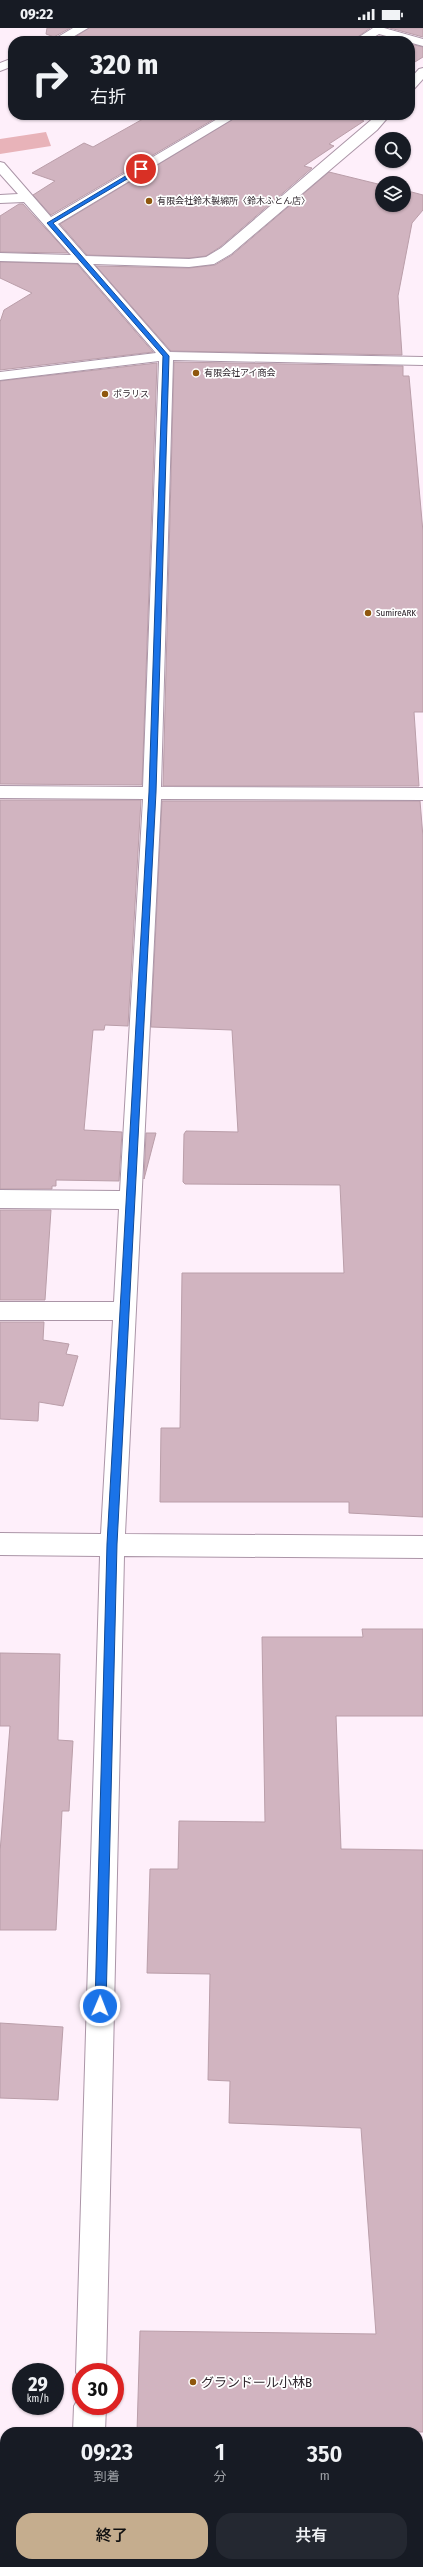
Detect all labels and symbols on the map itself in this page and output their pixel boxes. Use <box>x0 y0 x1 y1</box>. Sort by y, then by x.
pin <box>124 152 158 186</box>
marker: 有限会社鈴木製綿所〈鈴木ふとん店〉 <box>144 196 154 206</box>
place label: 有限会社鈴木製綿所〈鈴木ふとん店〉 <box>157 196 310 206</box>
marker: 有限会社アイ商会 <box>191 368 201 378</box>
place label: 有限会社アイ商会 <box>204 368 276 378</box>
marker: ポラリス <box>100 389 110 399</box>
place label: ポラリス <box>113 389 149 399</box>
marker: SumireARK <box>363 608 373 618</box>
place label: SumireARK <box>376 608 416 618</box>
position arrow <box>79 1985 121 2027</box>
speed limit sign: 30 <box>72 2363 124 2415</box>
place label: グランドール小林B <box>201 2375 312 2390</box>
marker: グランドール小林B <box>188 2377 198 2387</box>

